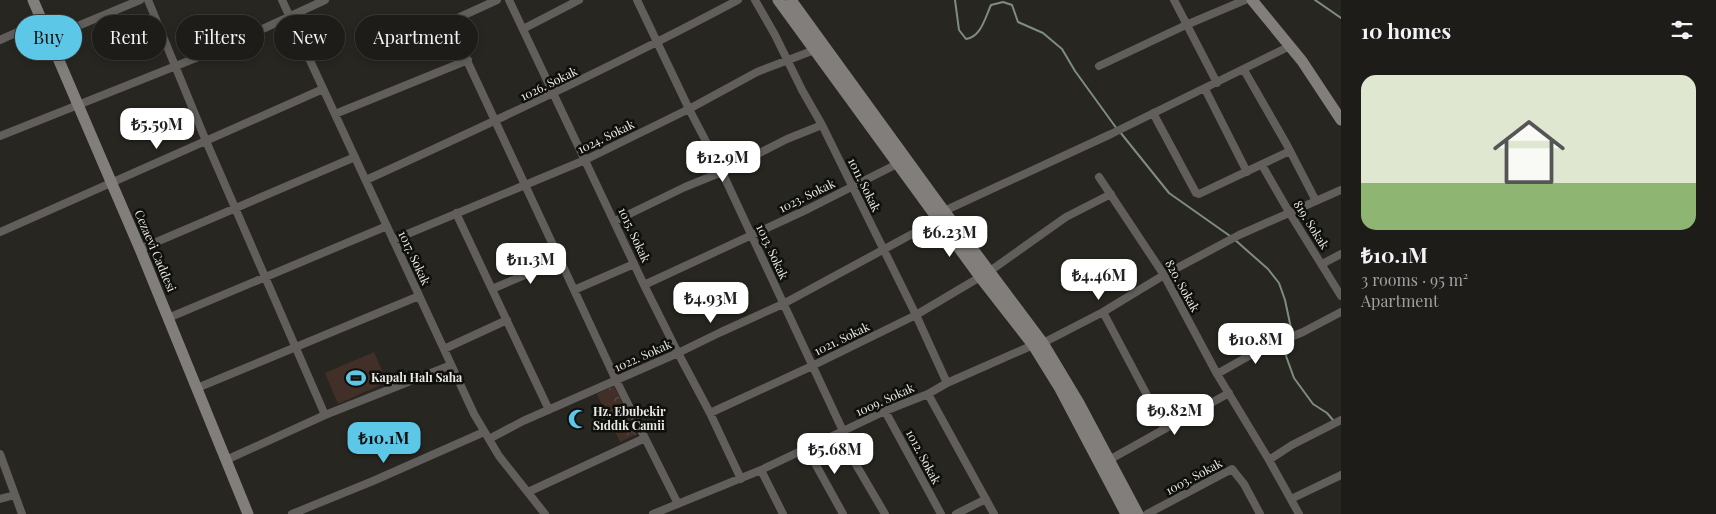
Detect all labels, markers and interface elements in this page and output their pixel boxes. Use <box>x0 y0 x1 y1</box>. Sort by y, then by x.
chip: Buy <box>15 15 82 60</box>
chip: Rent <box>92 15 166 60</box>
chip: Filters <box>176 15 264 60</box>
chip: New <box>274 15 345 60</box>
chip: Apartment <box>355 15 478 60</box>
text: 10 homes <box>1361 16 1451 44</box>
icon: filters <box>1668 16 1696 44</box>
street label: 1026. Sokak <box>517 62 580 104</box>
icon: home <box>1484 107 1574 197</box>
pin: ₺5.59M <box>116 108 198 150</box>
text: ₺5.59M <box>131 113 183 134</box>
street label: 1024. Sokak <box>574 115 637 157</box>
pin: ₺12.9M <box>682 140 764 183</box>
text: ₺12.9M <box>697 146 749 167</box>
street label: 1011. Sokak <box>845 155 885 215</box>
street label: 1023. Sokak <box>776 174 838 216</box>
street label: 819. Sokak <box>1291 197 1333 252</box>
street label: 1015. Sokak <box>615 204 655 265</box>
street label: Cezaevi Caddesi <box>131 207 181 294</box>
pin: ₺6.23M <box>909 216 991 258</box>
street label: 1013. Sokak <box>753 221 793 282</box>
text: ₺6.23M <box>923 221 977 242</box>
street label: 1017. Sokak <box>395 228 435 288</box>
text: ₺10.1M <box>1361 240 1428 268</box>
pin: ₺11.3M <box>490 242 572 285</box>
text: ₺11.3M <box>507 248 555 269</box>
street label: 820. Sokak <box>1162 257 1204 315</box>
pin: ₺4.46M <box>1058 258 1140 301</box>
text: ₺4.46M <box>1072 264 1126 285</box>
text: 3 rooms · 95 m² <box>1361 269 1468 290</box>
pin: ₺4.93M <box>670 282 752 324</box>
text: ₺4.93M <box>684 287 738 308</box>
text: Apartment <box>1361 290 1439 311</box>
street label: 1021. Sokak <box>811 318 872 358</box>
pin: ₺10.8M <box>1215 322 1297 365</box>
text: ₺10.8M <box>1229 328 1283 349</box>
street label: 1022. Sokak <box>611 335 674 375</box>
sports icon: Kapalı Halı Saha <box>345 367 367 389</box>
place label: Kapalı Halı Saha <box>371 369 463 385</box>
street label: 1009. Sokak <box>853 379 917 419</box>
pin: ₺9.82M <box>1134 394 1216 436</box>
text: ₺9.82M <box>1148 399 1202 420</box>
place label: Hz. Ebubekir Sıddık Camii <box>593 403 666 433</box>
mosque icon: Hz. Ebubekir Sıddık Camii <box>567 408 589 430</box>
pin: ₺10.1M <box>343 422 425 464</box>
street label: 1012. Sokak <box>903 426 945 487</box>
text: ₺10.1M <box>359 427 409 448</box>
pin: ₺5.68M <box>794 432 876 475</box>
text: ₺5.68M <box>808 438 862 459</box>
street label: 1003. Sokak <box>1162 454 1225 498</box>

